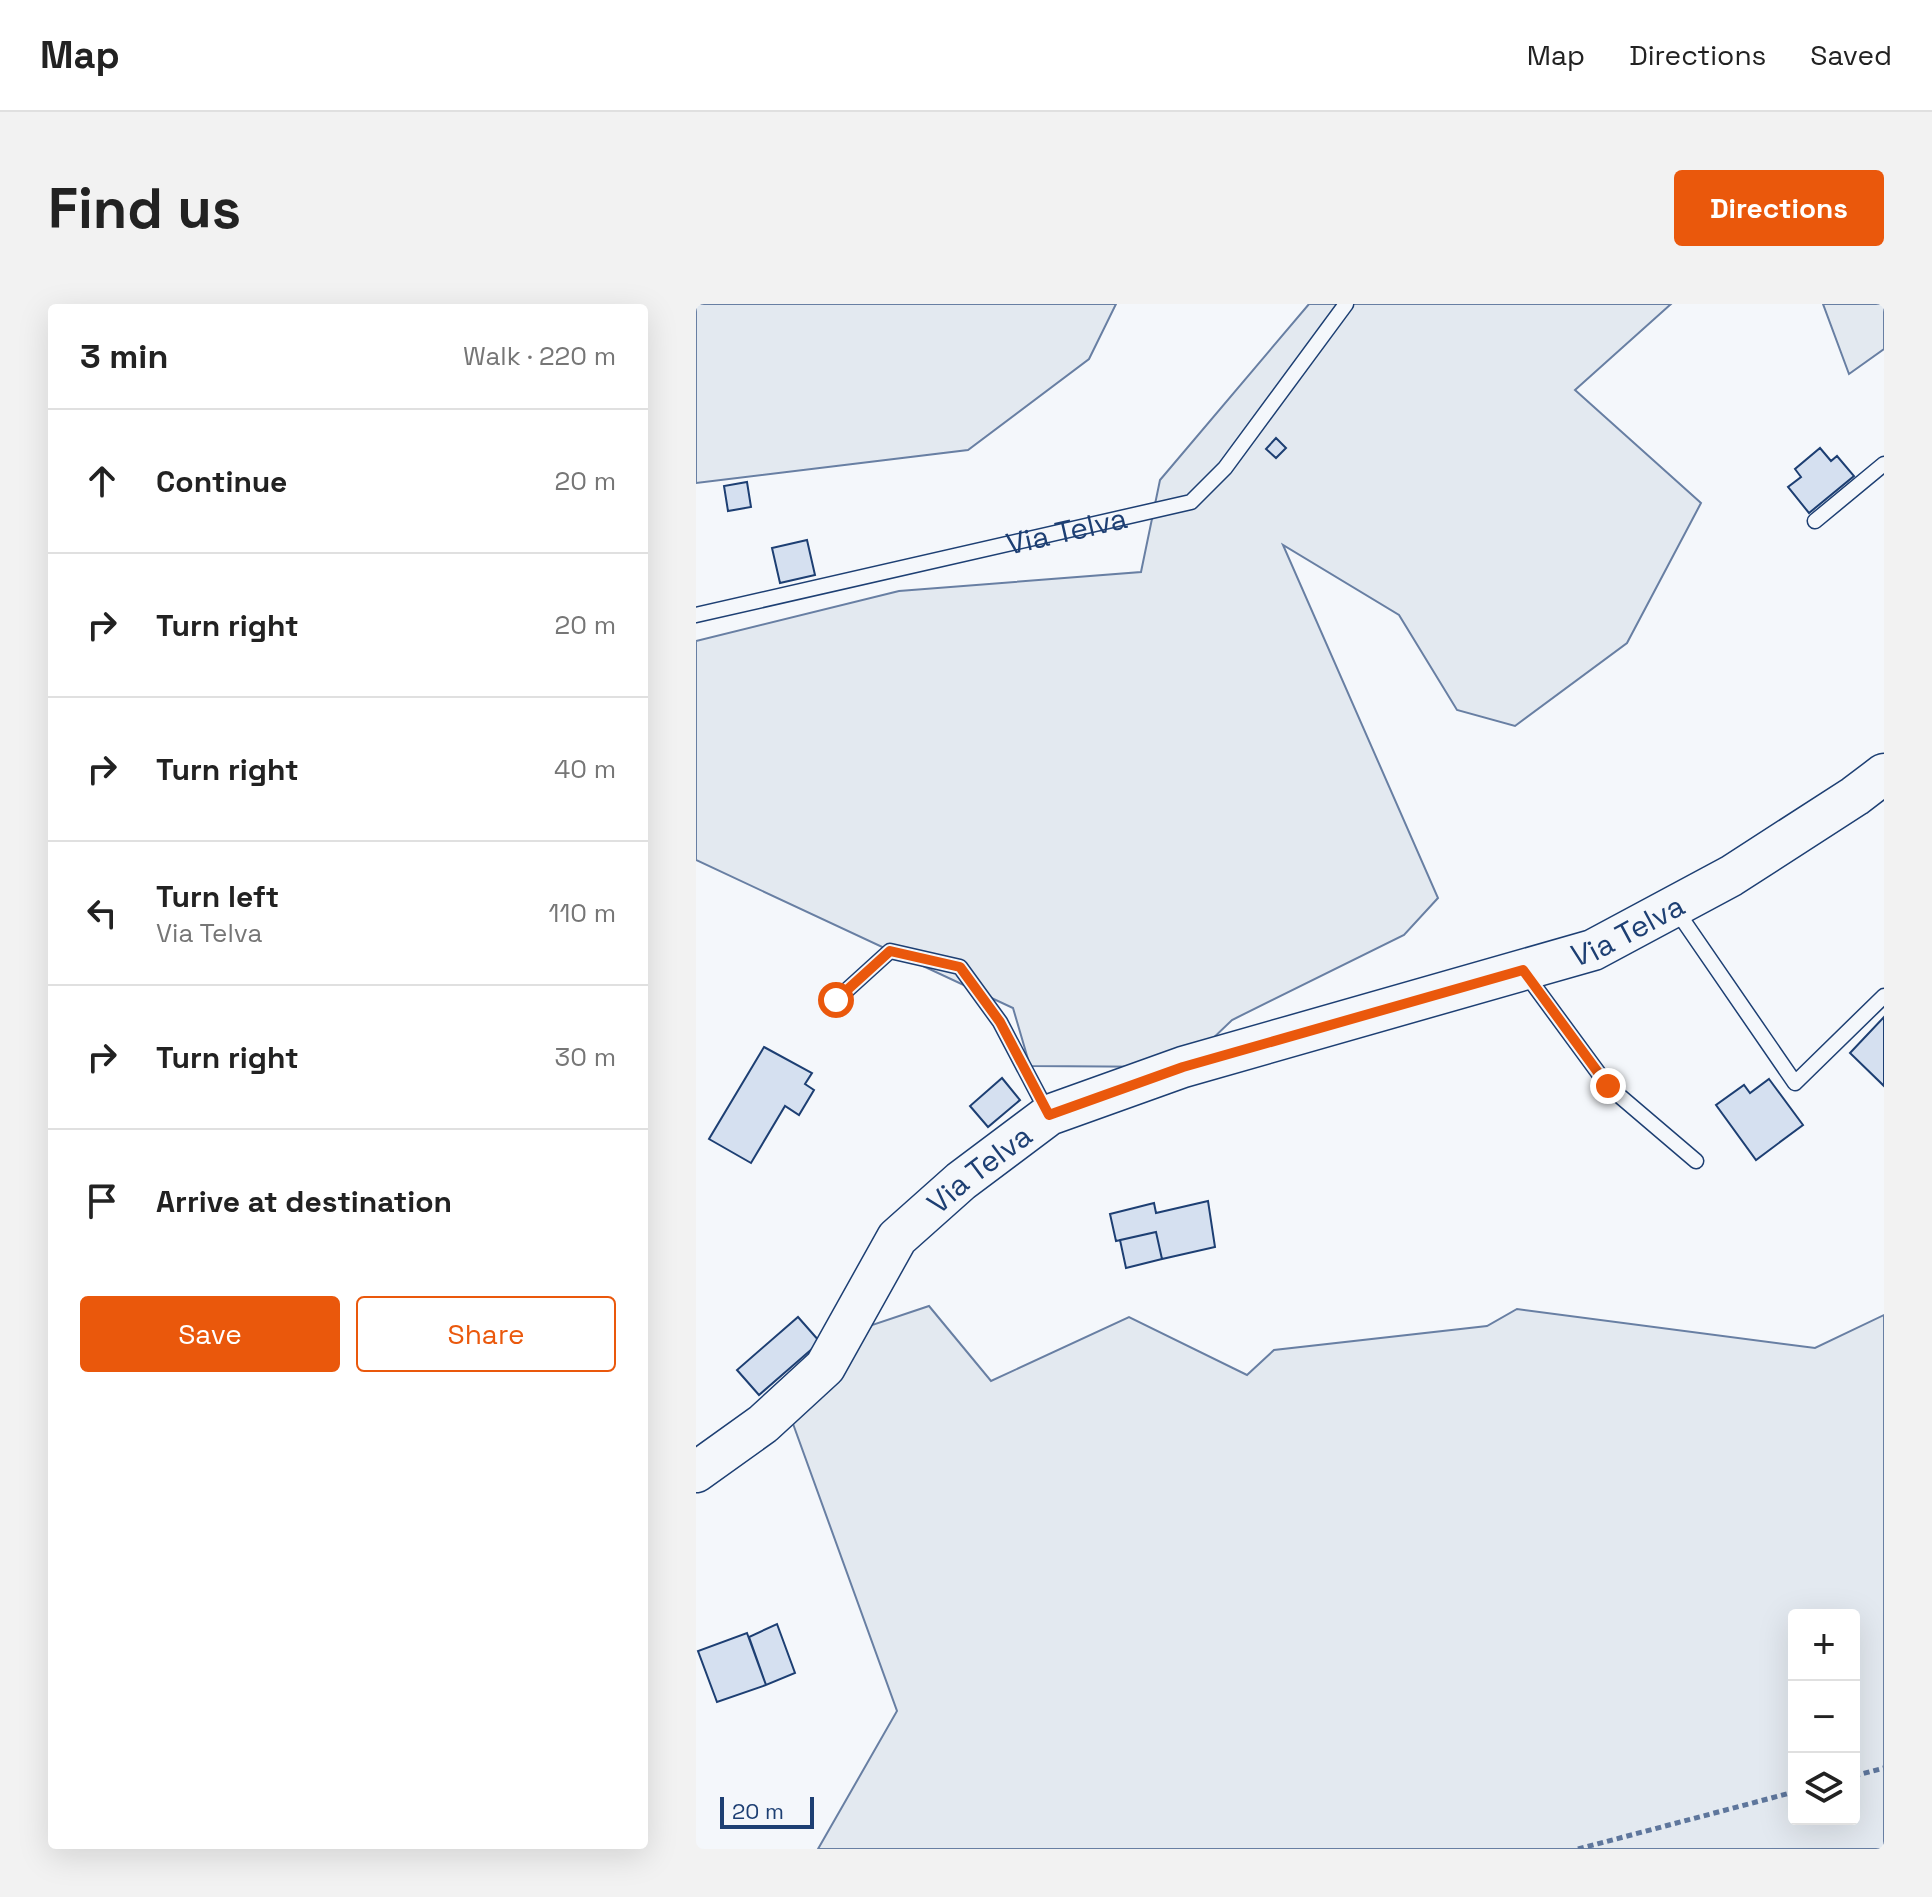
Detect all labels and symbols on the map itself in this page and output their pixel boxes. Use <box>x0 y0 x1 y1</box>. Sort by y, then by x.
street label: Via Telva <box>1002 498 1131 563</box>
street label: Via Telva <box>1566 885 1691 975</box>
route start <box>818 982 854 1018</box>
route end <box>1590 1068 1626 1104</box>
street label: Via Telva <box>919 1115 1039 1222</box>
scale bar <box>720 1793 814 1829</box>

